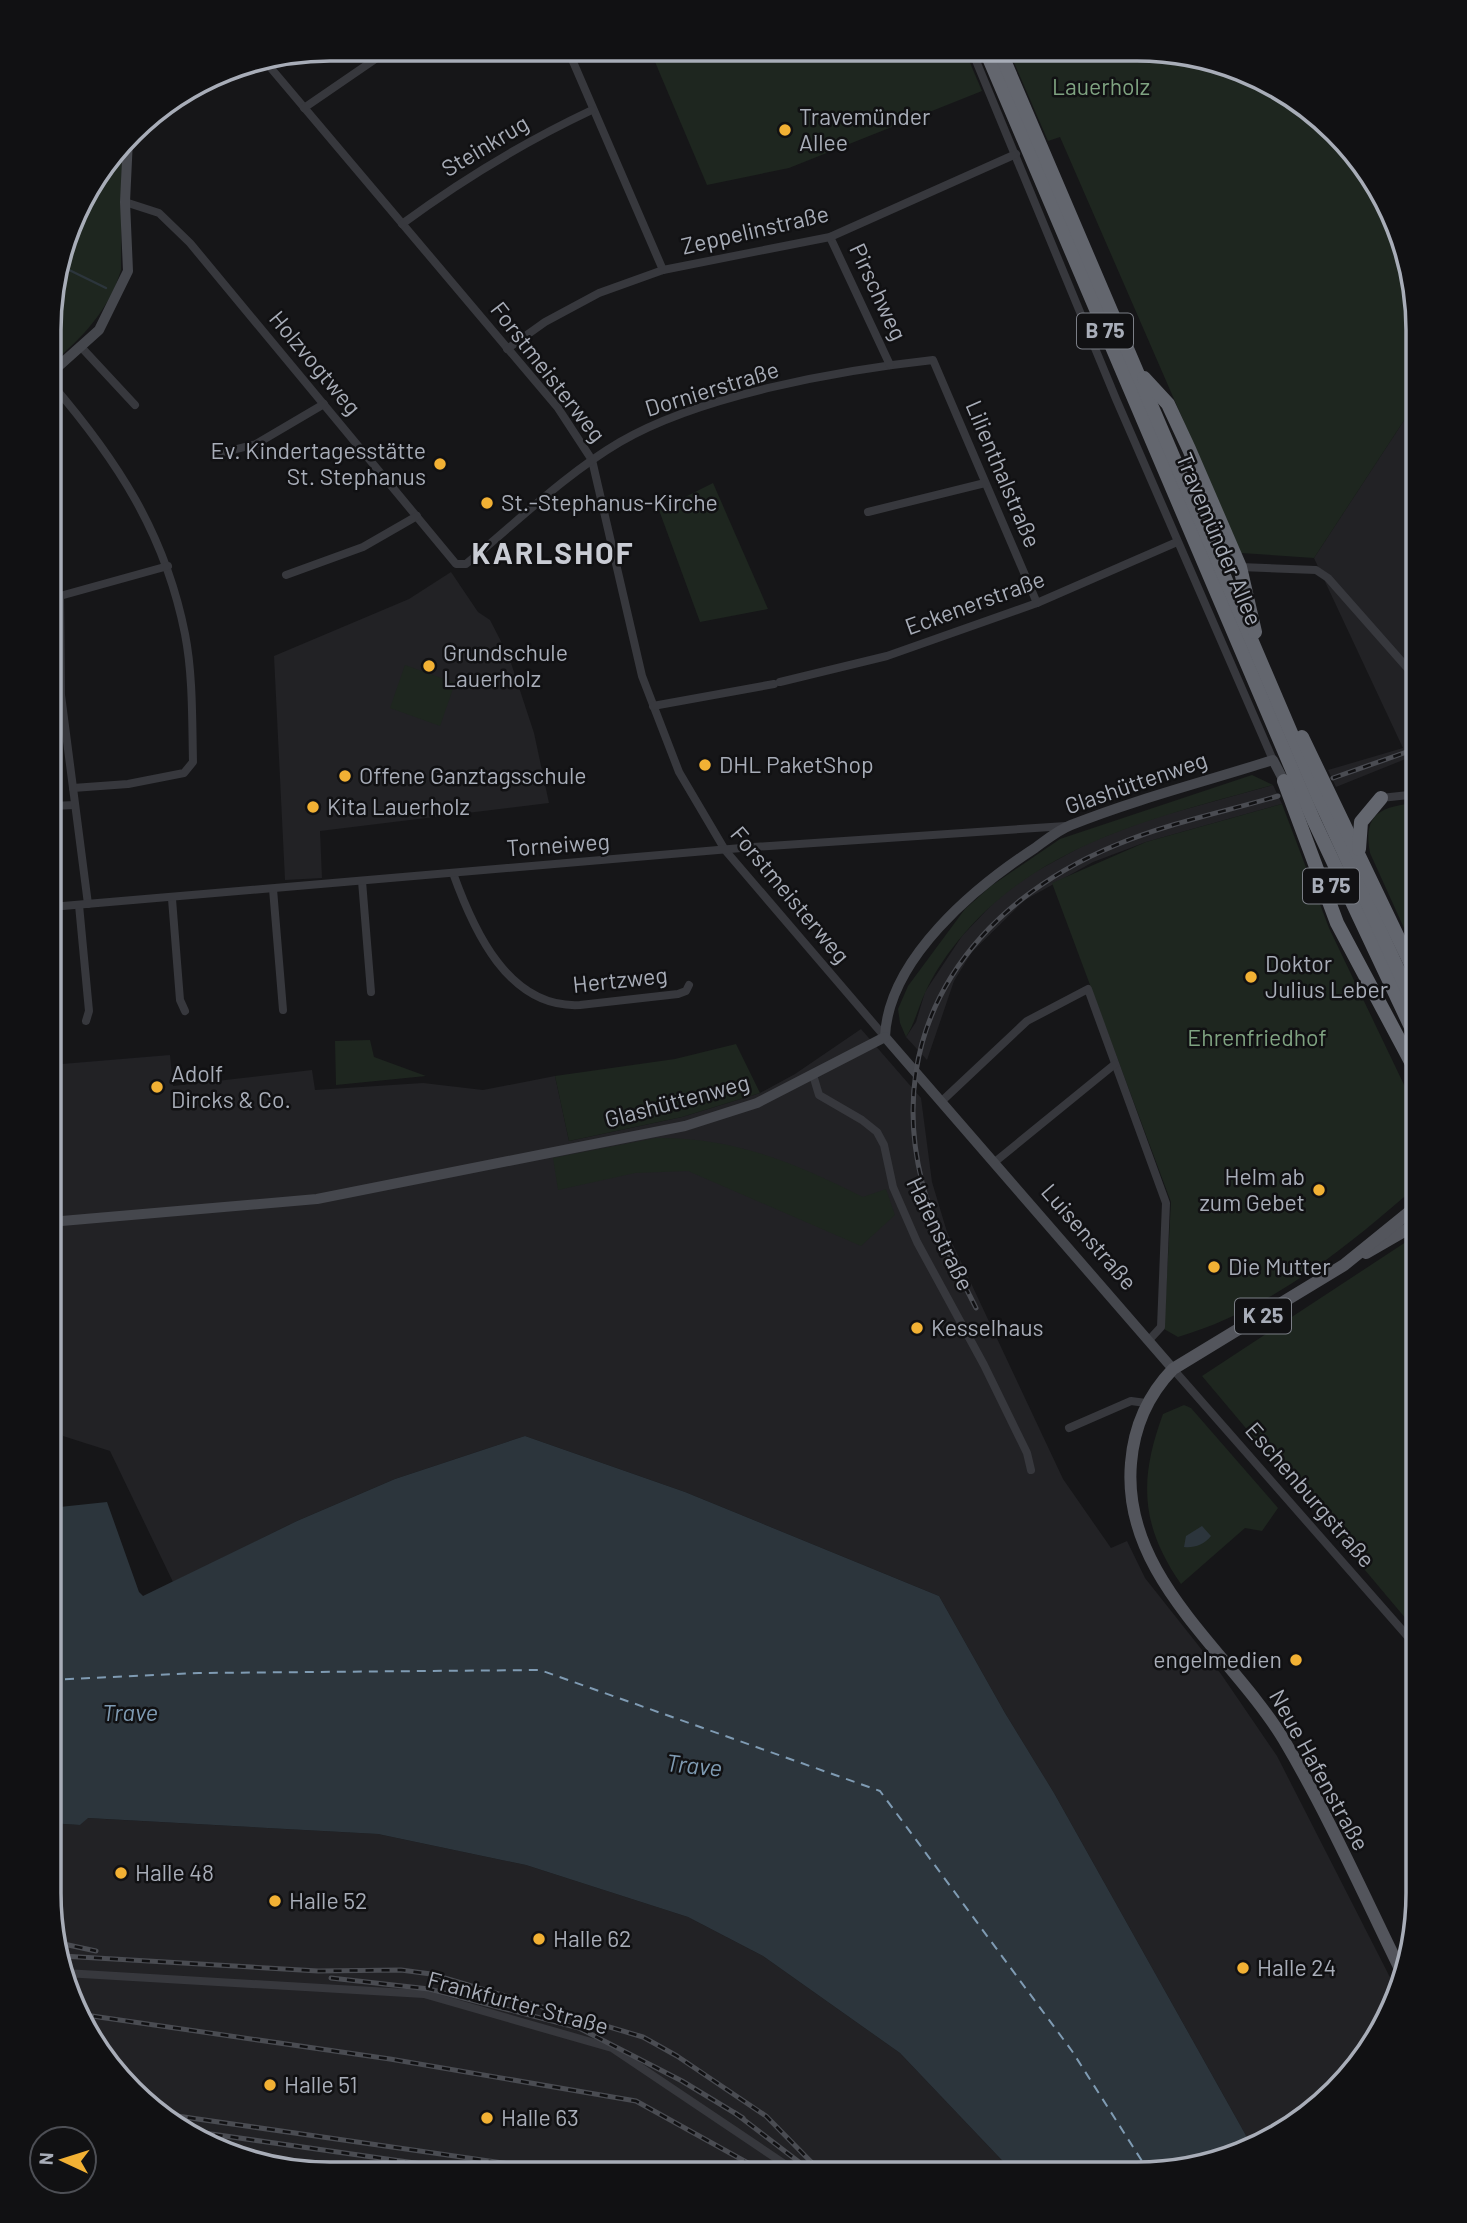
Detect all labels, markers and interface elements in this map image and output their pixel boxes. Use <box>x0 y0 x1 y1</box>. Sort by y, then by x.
park label: Lauerholz <box>1052 72 1150 100</box>
place label: Travemünder Allee <box>799 102 931 156</box>
street label: Steinkrug <box>436 108 533 182</box>
marker: Travemünder Allee <box>777 122 793 138</box>
street label: Zeppelinstraße <box>678 198 831 260</box>
street label: Pirschweg <box>844 239 914 345</box>
street label: Forstmeisterweg <box>485 296 612 447</box>
street label: Holzvogtweg <box>264 304 368 420</box>
road number: B 75 <box>1077 314 1133 348</box>
street label: Dornierstraße <box>641 354 782 422</box>
street label: Lilienthalstraße <box>960 396 1048 551</box>
place label: Ev. Kindertagesstätte St. Stephanus <box>211 436 426 490</box>
street label: Travemünder Allee <box>1171 448 1269 629</box>
marker: Ev. Kindertagesstätte St. Stephanus <box>432 456 448 472</box>
place label: St.-Stephanus-Kirche <box>501 488 718 516</box>
marker: St.-Stephanus-Kirche <box>479 495 495 511</box>
district label: KARLSHOF <box>472 534 634 570</box>
street label: Eckenerstraße <box>901 564 1048 640</box>
place label: Grundschule Lauerholz <box>443 638 568 692</box>
marker: Grundschule Lauerholz <box>421 658 437 674</box>
street label: Glashüttenweg <box>1061 745 1210 819</box>
place label: DHL PaketShop <box>719 750 874 778</box>
marker: DHL PaketShop <box>697 757 713 773</box>
place label: Offene Ganztagsschule <box>359 761 587 789</box>
marker: Offene Ganztagsschule <box>337 768 353 784</box>
place label: Kita Lauerholz <box>327 792 470 820</box>
marker: Kita Lauerholz <box>305 799 321 815</box>
street label: Forstmeisterweg <box>725 820 856 969</box>
street label: Torneiweg <box>505 826 611 862</box>
road number: B 75 <box>1303 868 1359 903</box>
place label: Doktor Julius Leber <box>1265 949 1389 1003</box>
street label: Hertzweg <box>571 960 669 998</box>
marker: Doktor Julius Leber <box>1243 969 1259 985</box>
park label: Ehrenfriedhof <box>1187 1023 1327 1051</box>
place label: Adolf Dircks & Co. <box>171 1059 291 1113</box>
street label: Glashüttenweg <box>601 1067 752 1133</box>
marker: Adolf Dircks & Co. <box>149 1079 165 1095</box>
place label: Helm ab zum Gebet <box>1200 1162 1305 1216</box>
street label: Hafenstraße <box>901 1172 980 1295</box>
street label: Luisenstraße <box>1036 1178 1143 1295</box>
marker: Helm ab zum Gebet <box>1311 1182 1327 1198</box>
place label: Die Mutter <box>1228 1252 1331 1280</box>
marker: Die Mutter <box>1206 1259 1222 1275</box>
road number: K 25 <box>1235 1298 1291 1334</box>
place label: Kesselhaus <box>931 1313 1044 1341</box>
marker: Kesselhaus <box>909 1320 925 1336</box>
street label: Eschenburgstraße <box>1240 1416 1382 1573</box>
place label: engelmedien <box>1153 1645 1282 1673</box>
marker: engelmedien <box>1288 1652 1304 1668</box>
street label: Neue Hafenstraße <box>1264 1684 1376 1855</box>
water label: Trave <box>102 1697 158 1726</box>
water label: Trave <box>665 1747 723 1782</box>
place label: Halle 48 <box>135 1858 214 1886</box>
marker: Halle 48 <box>113 1865 129 1881</box>
place label: Halle 52 <box>289 1886 367 1914</box>
marker: Halle 52 <box>267 1893 283 1909</box>
place label: Halle 62 <box>553 1924 631 1952</box>
marker: Halle 62 <box>531 1931 547 1947</box>
place label: Halle 24 <box>1257 1953 1336 1981</box>
marker: Halle 24 <box>1235 1960 1251 1976</box>
street label: Frankfurter Straße <box>425 1964 612 2040</box>
place label: Halle 51 <box>284 2070 357 2098</box>
marker: Halle 51 <box>262 2077 278 2093</box>
place label: Halle 63 <box>501 2103 579 2131</box>
marker: Halle 63 <box>479 2110 495 2126</box>
north arrow <box>28 2125 98 2195</box>
text: N <box>34 2152 57 2166</box>

